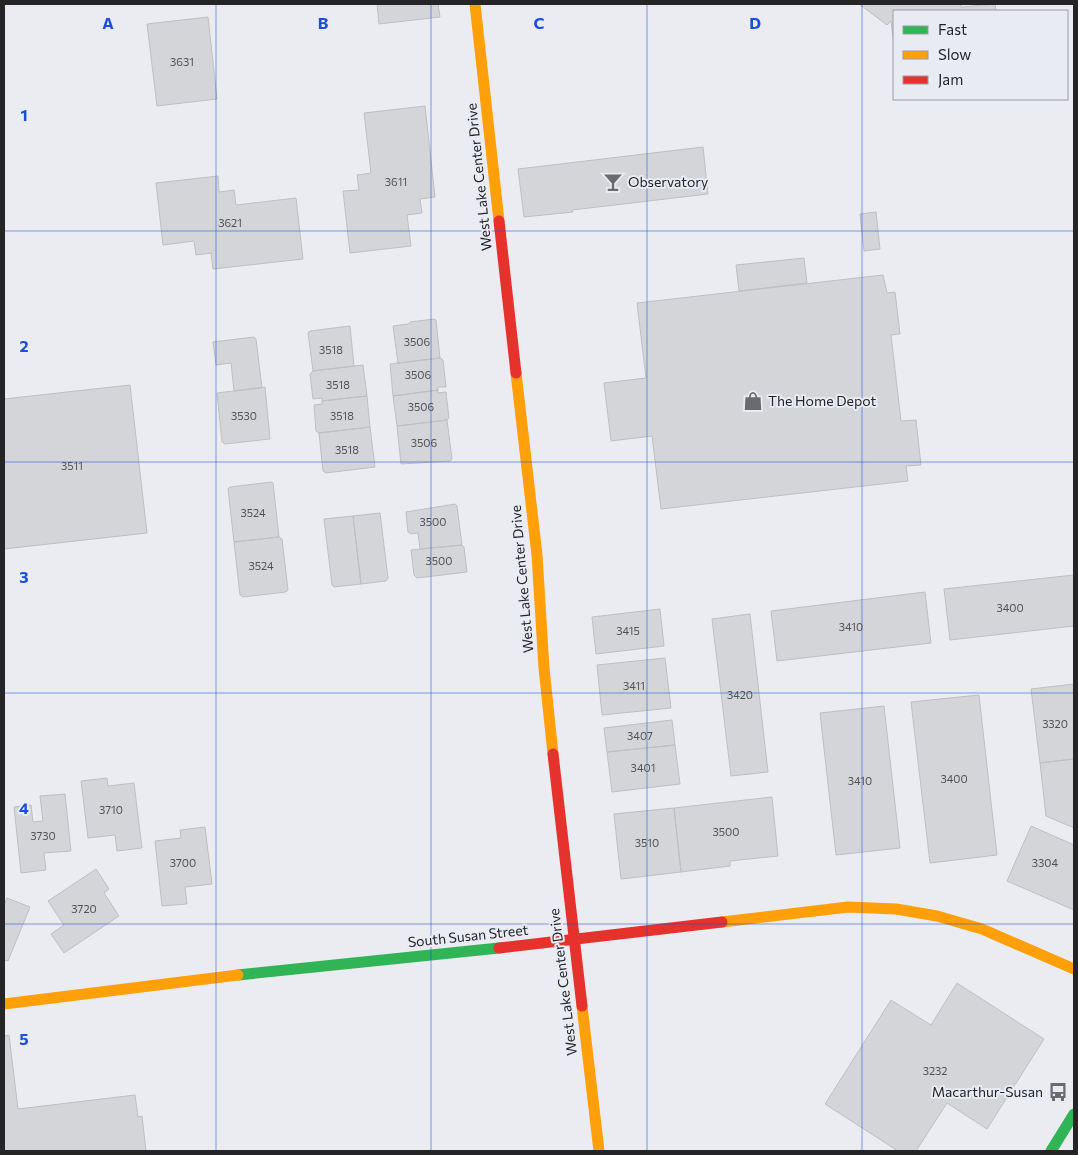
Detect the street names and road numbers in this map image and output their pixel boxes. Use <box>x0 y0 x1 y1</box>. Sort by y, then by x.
street label: West Lake Center Drive <box>462 102 495 252</box>
street label: West Lake Center Drive <box>507 504 536 654</box>
street label: West Lake Center Drive <box>545 907 580 1057</box>
street label: South Susan Street <box>407 921 529 950</box>

